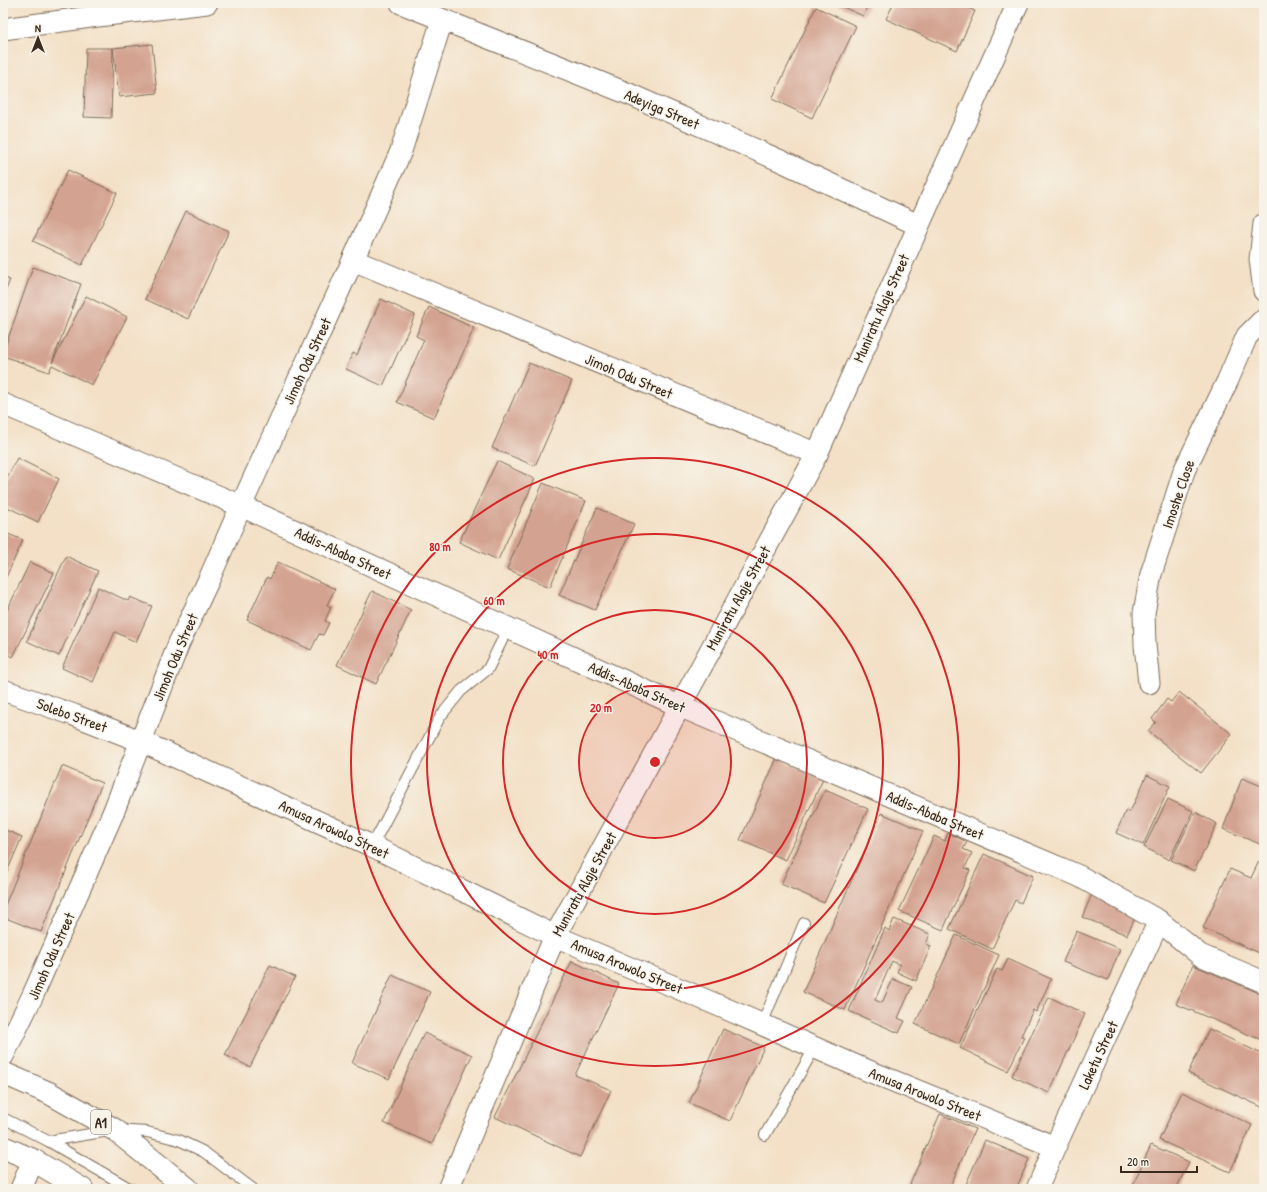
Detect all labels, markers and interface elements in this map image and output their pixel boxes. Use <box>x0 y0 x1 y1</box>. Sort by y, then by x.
north arrow <box>18 18 58 58</box>
text: N <box>35 21 41 35</box>
street label: Adeyiga Street <box>621 84 704 135</box>
street label: Muniratu Alaje Street <box>848 250 915 365</box>
street label: Jimoh Odu Street <box>278 313 337 408</box>
street label: Jimoh Odu Street <box>582 348 677 404</box>
street label: Imoshe Close <box>1156 457 1200 531</box>
street label: Addis-Ababa Street <box>291 522 395 585</box>
text: 80 m <box>429 538 451 555</box>
street label: Muniratu Alaje Street <box>701 541 776 654</box>
text: 60 m <box>483 592 505 609</box>
street label: Jimoh Odu Street <box>147 609 203 704</box>
text: 40 m <box>538 646 558 663</box>
street label: Addis-Ababa Street <box>585 656 690 718</box>
street label: Solebo Street <box>34 693 111 738</box>
text: 20 m <box>590 699 612 716</box>
centre of rings <box>648 755 662 769</box>
street label: Addis-Ababa Street <box>883 785 988 845</box>
street label: Amusa Arowolo Street <box>276 794 393 864</box>
street label: Muniratu Alaje Street <box>547 827 622 940</box>
street label: Jimoh Odu Street <box>22 908 80 1003</box>
street label: Amusa Arowolo Street <box>568 933 687 999</box>
street label: Laketu Street <box>1073 1017 1123 1093</box>
street label: Amusa Arowolo Street <box>866 1062 985 1126</box>
road number: A1 <box>91 1110 111 1134</box>
scale bar <box>1121 1148 1197 1174</box>
text: 20 m <box>1127 1153 1149 1170</box>

